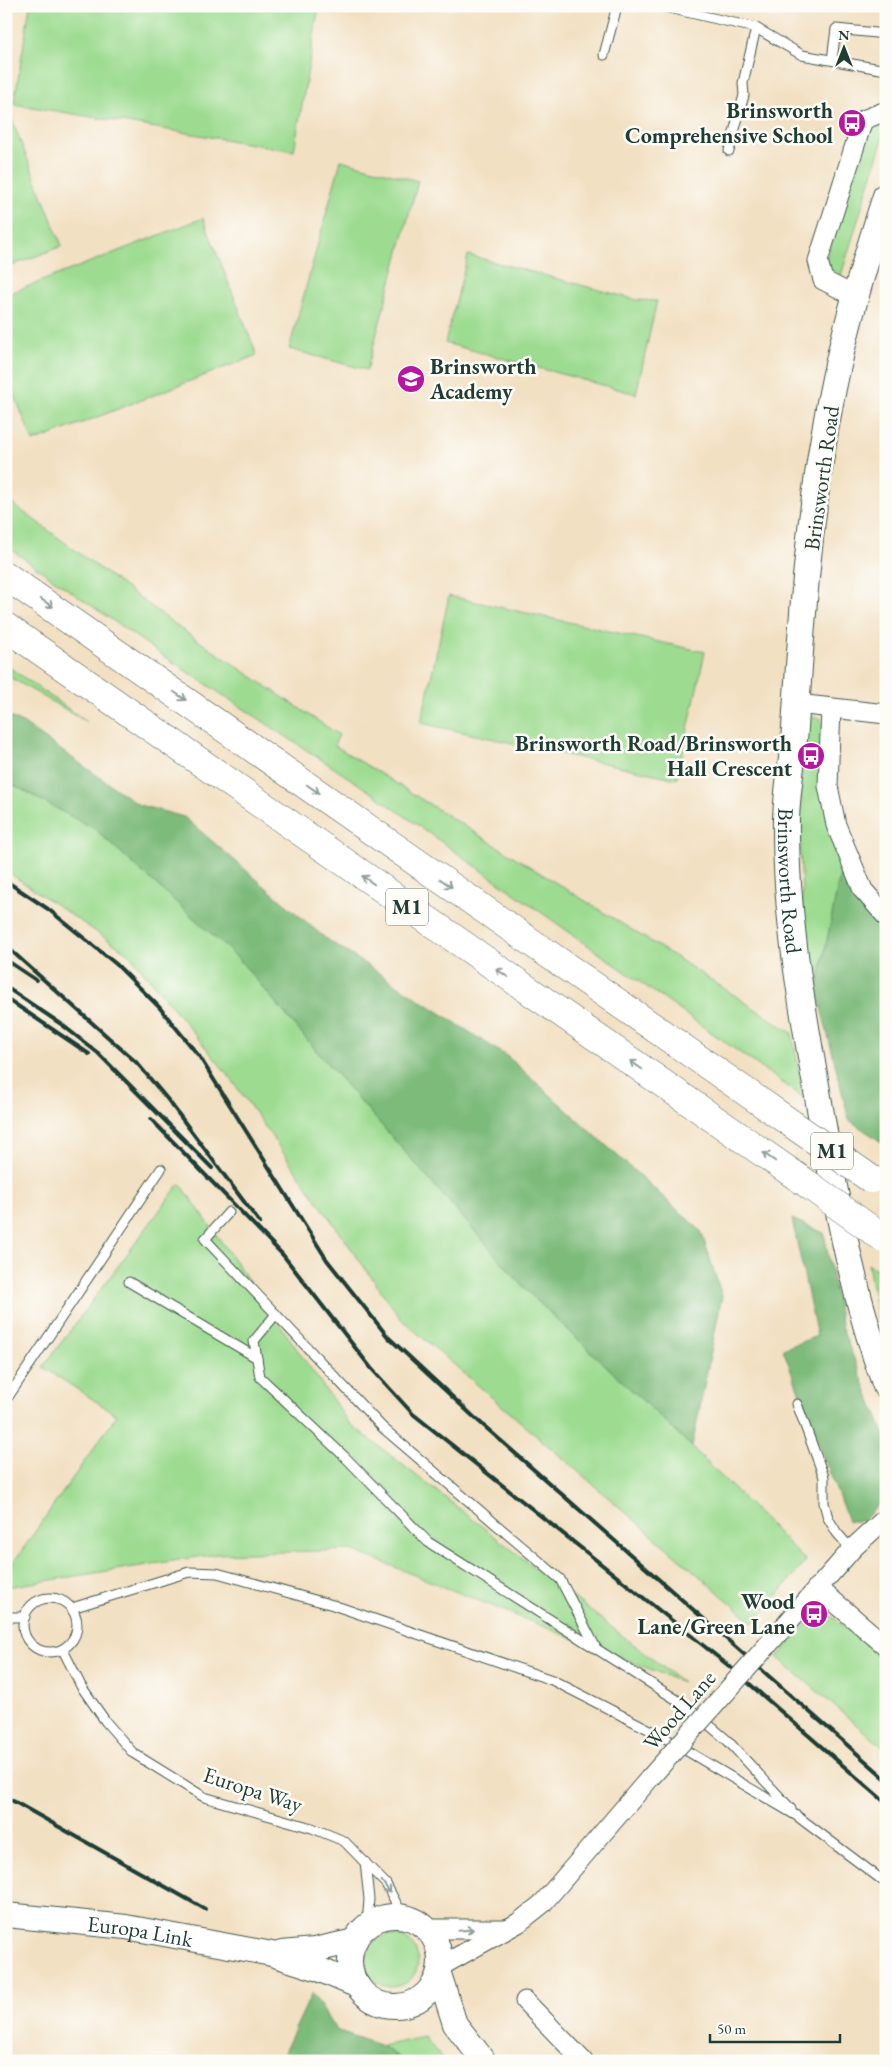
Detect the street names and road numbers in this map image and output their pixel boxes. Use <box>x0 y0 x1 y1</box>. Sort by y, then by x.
street label: Brinsworth Road <box>797 403 846 552</box>
street label: Brinsworth Road <box>771 807 809 956</box>
road number: M1 <box>386 889 428 926</box>
road number: M1 <box>811 1132 853 1170</box>
street label: Wood Lane <box>637 1664 722 1756</box>
street label: Europa Way <box>200 1760 306 1819</box>
street label: Europa Link <box>86 1909 196 1954</box>

